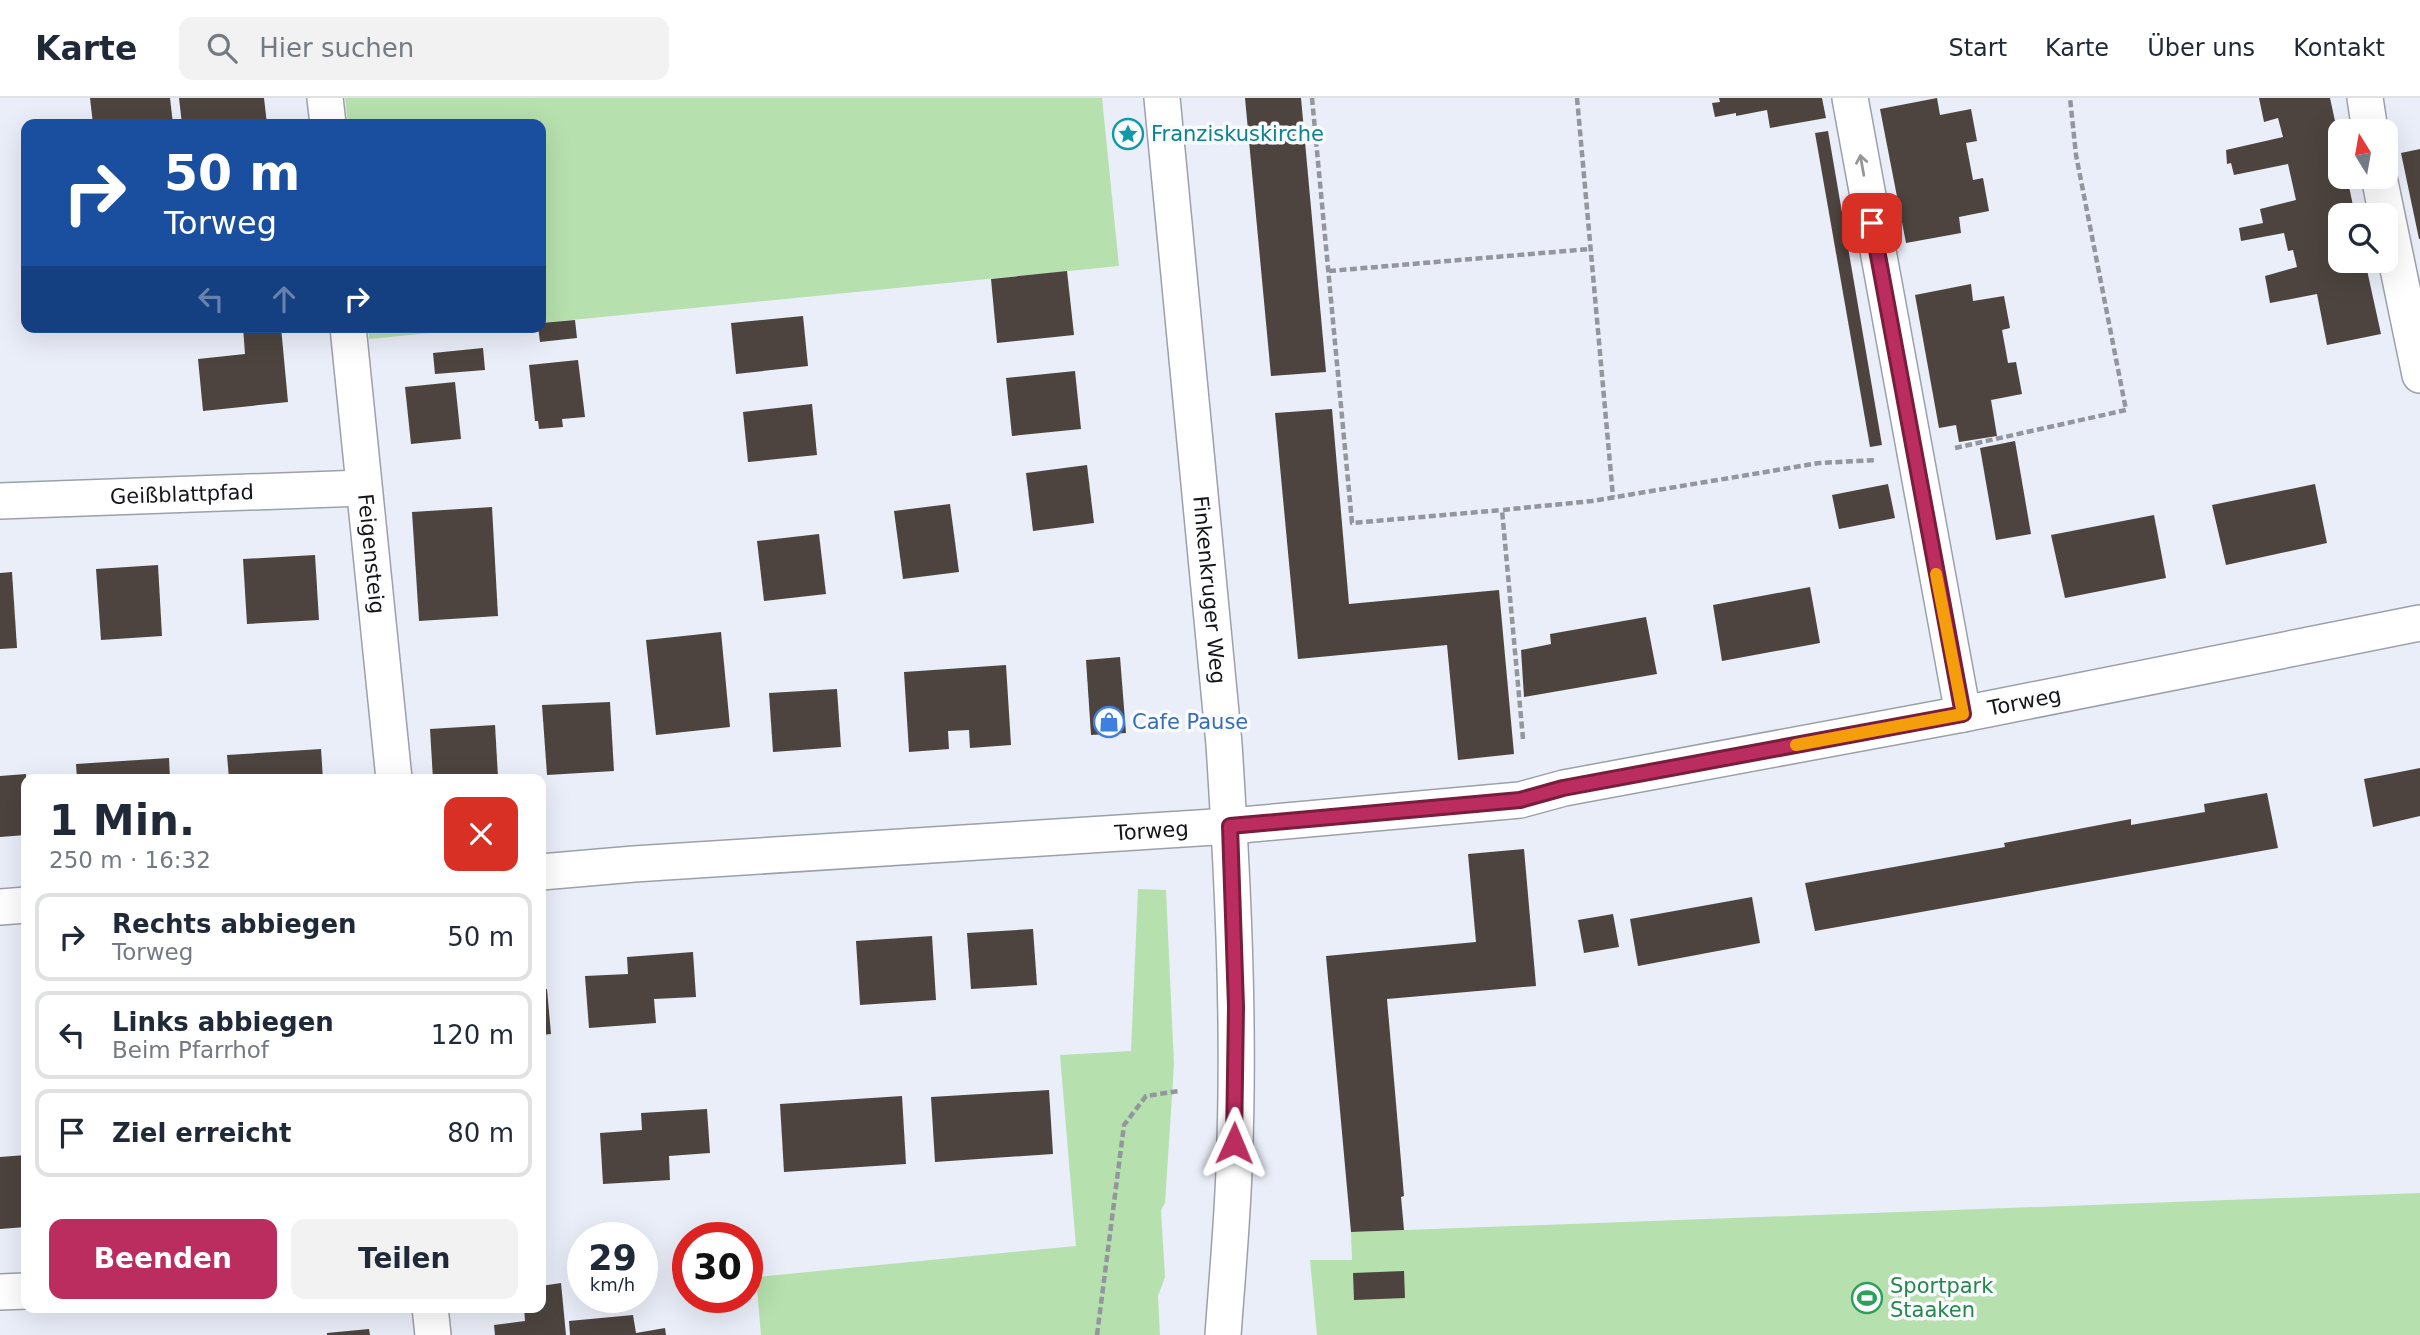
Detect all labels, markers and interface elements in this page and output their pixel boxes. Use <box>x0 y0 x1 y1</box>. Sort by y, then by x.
search box <box>179 17 669 80</box>
text: Karte <box>35 29 137 68</box>
icon: search <box>203 29 241 67</box>
text: Hier suchen <box>259 33 414 63</box>
text: Start <box>1948 34 2007 62</box>
text: Karte <box>2045 34 2109 62</box>
text: Über uns <box>2147 34 2255 62</box>
text: Kontakt <box>2293 34 2385 62</box>
place icon: Franziskuskirche <box>1111 117 1145 151</box>
north arrow <box>2328 119 2398 189</box>
map controls <box>2328 119 2398 273</box>
place label: Franziskuskirche <box>1151 122 1324 146</box>
text: 50 m <box>164 145 300 202</box>
icon: right <box>49 147 140 238</box>
one-way arrow <box>1855 154 1868 177</box>
pin <box>1842 193 1902 253</box>
button: search <box>2328 203 2398 273</box>
text: Torweg <box>164 204 277 242</box>
icon: arrive <box>1853 204 1891 242</box>
icon: left <box>192 280 230 318</box>
icon: ahead <box>265 280 303 318</box>
icon: right <box>338 280 376 318</box>
street label: Geißblattpfad <box>110 480 254 509</box>
street label: Feigensteig <box>353 493 389 615</box>
street label: Finkenkruger Weg <box>1188 495 1230 685</box>
street label: Torweg <box>1985 683 2063 721</box>
shop icon: Cafe Pause <box>1092 705 1126 739</box>
place label: Cafe Pause <box>1132 710 1248 734</box>
text: 1 Min. <box>49 796 195 845</box>
button: close <box>444 797 518 871</box>
street label: Torweg <box>1113 817 1189 845</box>
text: 250 m · 16:32 <box>49 847 211 873</box>
text: Rechts abbiegen <box>112 909 357 939</box>
icon: right <box>53 918 91 956</box>
text: 50 m <box>447 922 514 952</box>
text: Torweg <box>112 939 193 965</box>
text: Links abbiegen <box>112 1007 334 1037</box>
icon: left <box>53 1016 91 1054</box>
text: 120 m <box>431 1020 514 1050</box>
text: Beim Pfarrhof <box>112 1037 269 1063</box>
position arrow <box>1197 1106 1271 1180</box>
icon: arrive <box>53 1114 91 1152</box>
text: Ziel erreicht <box>112 1118 292 1148</box>
text: 80 m <box>447 1118 514 1148</box>
button: Beenden <box>49 1219 277 1299</box>
button: Teilen <box>291 1219 518 1299</box>
speed limit sign: 30 <box>672 1222 763 1313</box>
text: 29 <box>588 1238 637 1278</box>
text: km/h <box>590 1274 635 1295</box>
place label: Sportpark Staaken <box>1890 1274 1994 1322</box>
sports icon: Sportpark Staaken <box>1850 1281 1884 1315</box>

